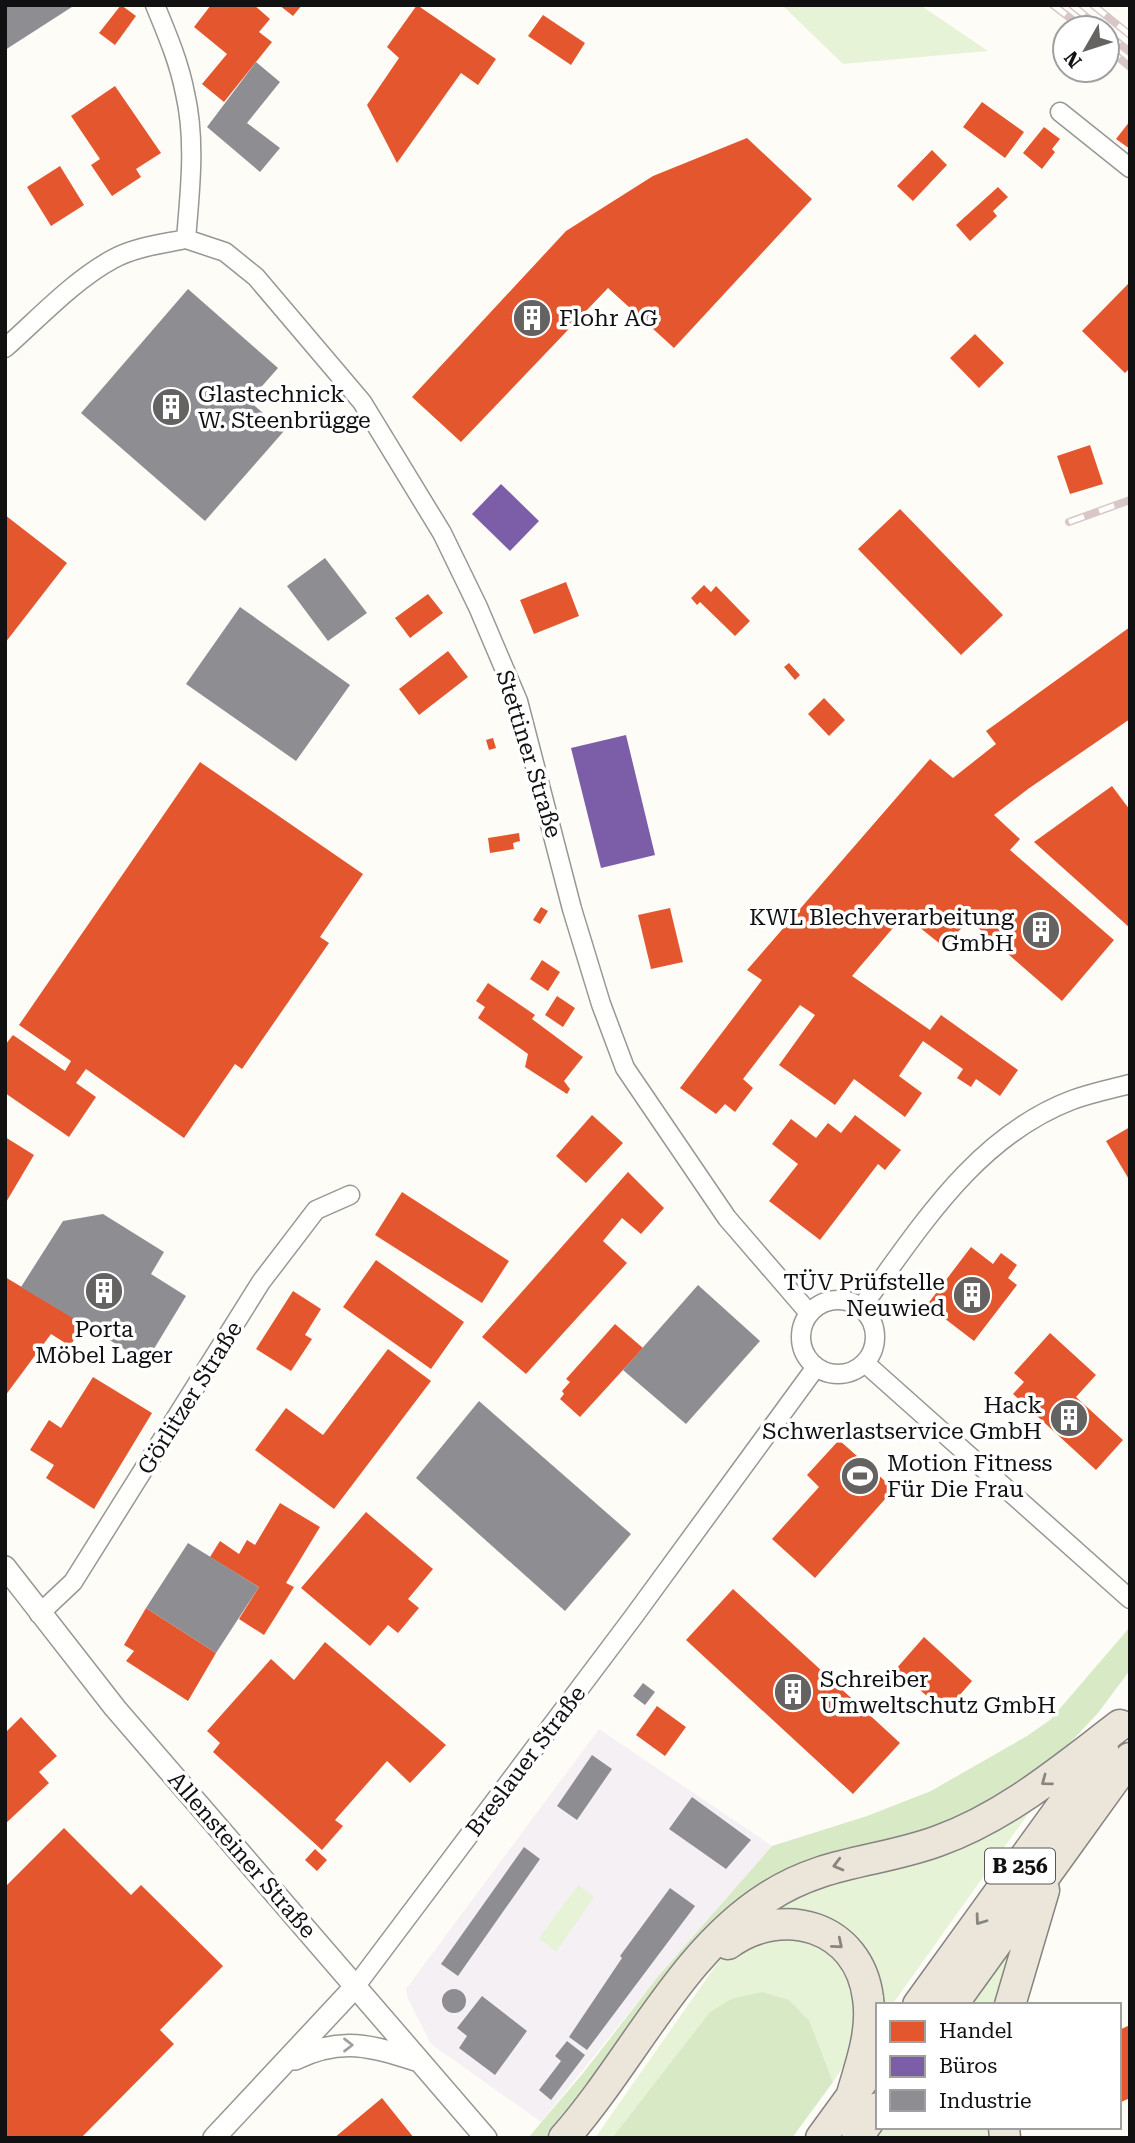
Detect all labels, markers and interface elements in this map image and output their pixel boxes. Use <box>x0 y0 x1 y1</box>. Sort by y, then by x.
north arrow <box>1051 14 1121 84</box>
text: N <box>1059 46 1087 72</box>
building icon: Flohr AG <box>511 297 553 339</box>
place label: Flohr AG <box>559 305 658 332</box>
place label: Glastechnick W. Steenbrügge <box>198 381 371 434</box>
building icon: Glastechnick W. Steenbrügge <box>150 386 192 428</box>
street label: Stettiner Straße <box>491 667 567 841</box>
place label: KWL Blechverarbeitung GmbH <box>749 904 1014 957</box>
building icon: KWL Blechverarbeitung GmbH <box>1020 909 1062 951</box>
place label: TÜV Prüfstelle Neuwied <box>783 1269 945 1322</box>
building icon: Porta Möbel Lager <box>83 1270 125 1312</box>
building icon: TÜV Prüfstelle Neuwied <box>951 1274 993 1316</box>
place label: Porta Möbel Lager <box>35 1316 173 1369</box>
street label: Görlitzer Straße <box>132 1316 248 1480</box>
place label: Hack Schwerlastservice GmbH <box>762 1392 1042 1445</box>
building icon: Hack Schwerlastservice GmbH <box>1048 1397 1090 1439</box>
place label: Motion Fitness Für Die Frau <box>887 1450 1052 1503</box>
sports icon: Motion Fitness Für Die Frau <box>839 1455 881 1497</box>
place label: Schreiber Umweltschutz GmbH <box>820 1666 1056 1719</box>
building icon: Schreiber Umweltschutz GmbH <box>772 1671 814 1713</box>
street label: Breslauer Straße <box>461 1680 591 1842</box>
street label: Allensteiner Straße <box>162 1766 322 1944</box>
one-way arrow <box>1041 1772 1053 1785</box>
road number: B 256 <box>985 1848 1055 1884</box>
one-way arrow <box>832 1857 844 1871</box>
one-way arrow <box>976 1912 989 1925</box>
one-way arrow <box>830 1936 843 1949</box>
legend <box>876 2003 1121 2129</box>
text: Handel <box>939 2019 1013 2043</box>
one-way arrow <box>343 2037 354 2053</box>
text: Büros <box>939 2054 997 2078</box>
text: Industrie <box>939 2089 1032 2113</box>

